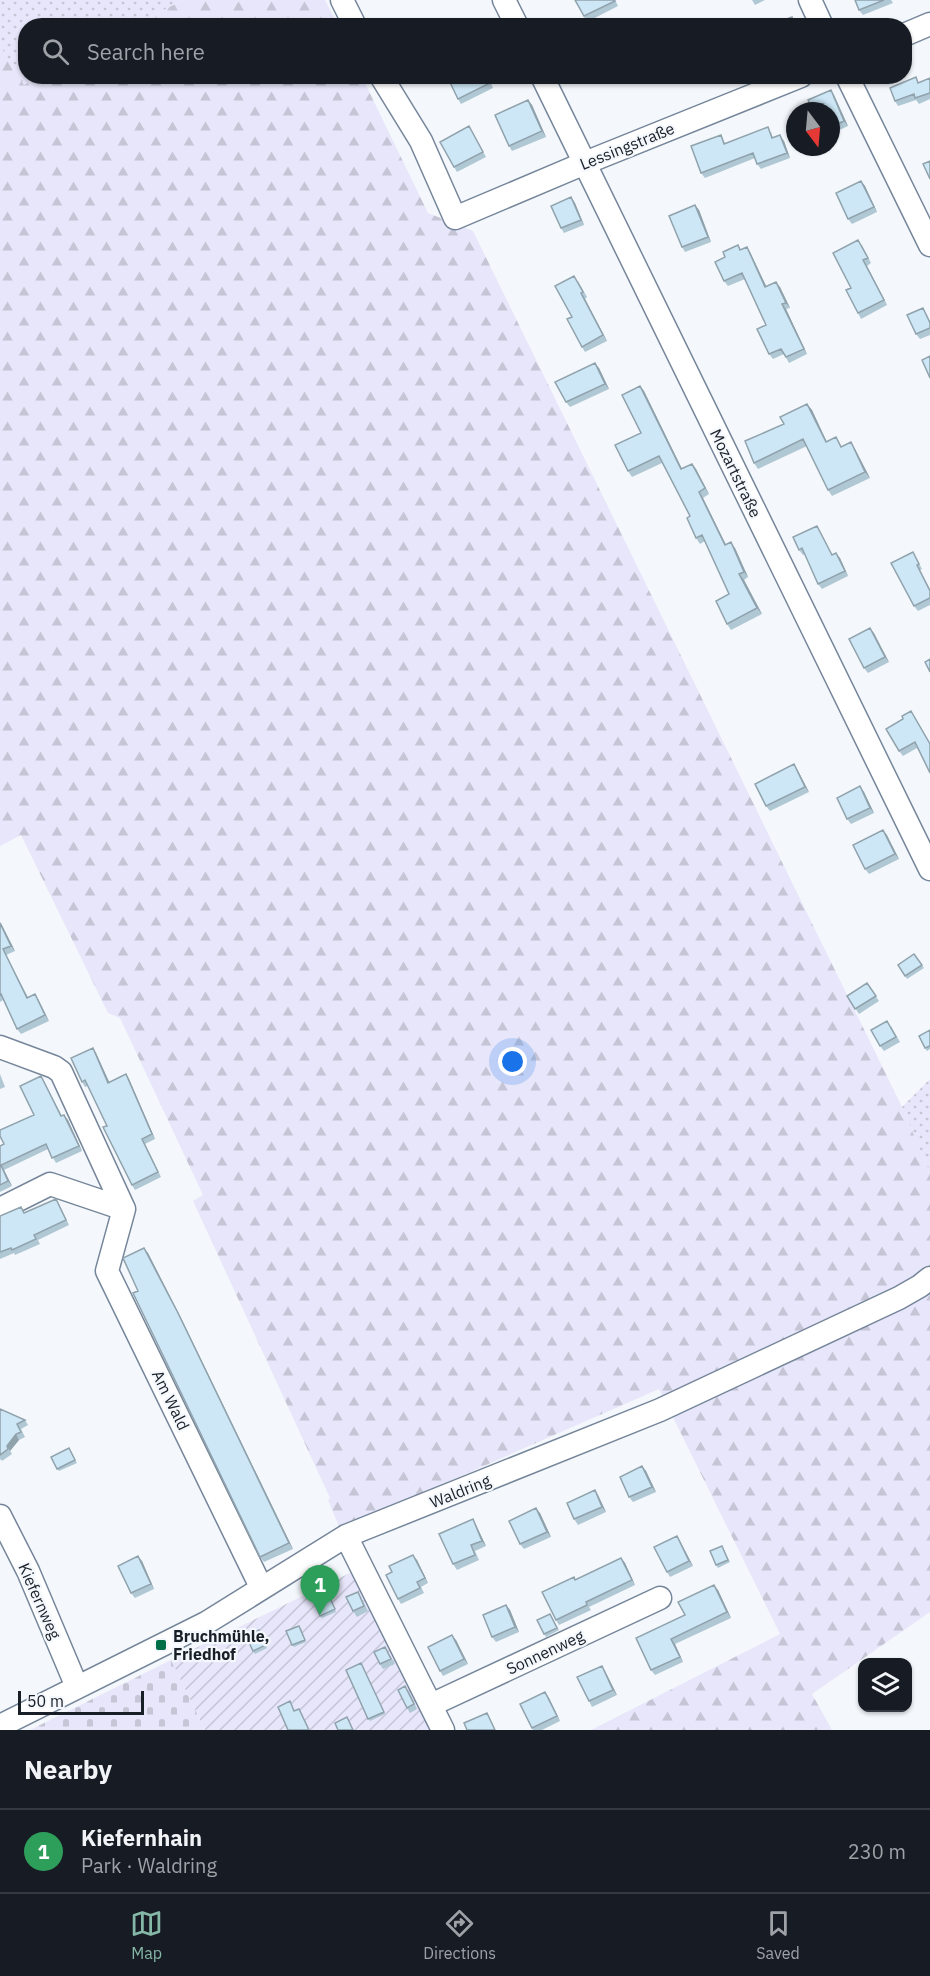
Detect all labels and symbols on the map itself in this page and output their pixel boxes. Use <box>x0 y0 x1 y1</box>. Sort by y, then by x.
north arrow <box>786 102 840 156</box>
street label: Lessingstraße <box>577 118 677 174</box>
street label: Mozartstraße <box>706 425 766 521</box>
your location <box>498 1047 527 1076</box>
street label: Am Wald <box>148 1367 194 1433</box>
street label: Waldring <box>427 1470 494 1512</box>
street label: Kiefernweg <box>14 1560 66 1643</box>
pin: 1 <box>300 1566 340 1615</box>
street label: Sonnenweg <box>503 1625 588 1679</box>
place label: Bruchmühle, Friedhof <box>173 1626 269 1664</box>
marker: Bruchmühle, Friedhof <box>154 1638 168 1652</box>
scale bar <box>18 1688 144 1716</box>

